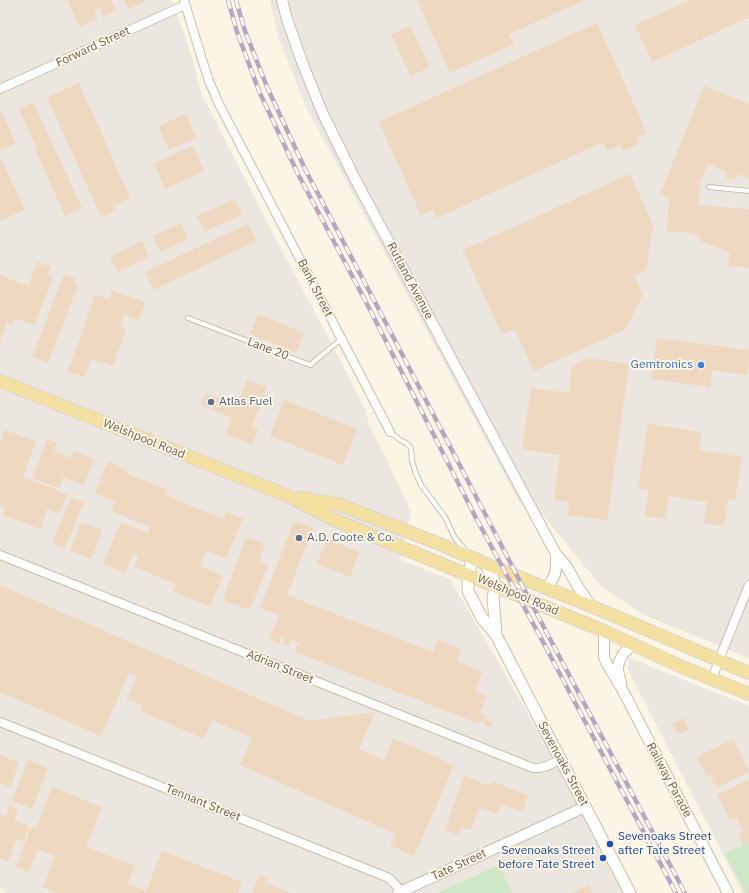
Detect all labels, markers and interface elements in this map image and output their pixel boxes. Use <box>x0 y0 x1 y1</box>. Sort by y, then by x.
street label: Forward Street <box>54 24 132 70</box>
street label: Rutland Avenue <box>384 240 436 322</box>
street label: Bank Street <box>294 257 336 319</box>
street label: Lane 20 <box>245 335 291 363</box>
place label: Gemtronics <box>631 358 693 372</box>
marker: Gemtronics <box>696 360 706 370</box>
place label: Atlas Fuel <box>219 395 272 409</box>
marker: Atlas Fuel <box>206 397 216 407</box>
street label: Welshpool Road <box>101 416 187 462</box>
place label: A.D. Coote & Co. <box>307 531 395 545</box>
marker: A.D. Coote & Co. <box>294 533 304 543</box>
street label: Welshpool Road <box>475 571 561 619</box>
street label: Adrian Street <box>244 647 316 687</box>
street label: Sevenoaks Street <box>535 719 591 809</box>
street label: Railway Parade <box>643 740 695 820</box>
street label: Tennant Street <box>163 781 243 825</box>
place label: Sevenoaks Street after Tate Street <box>618 830 712 858</box>
marker: Sevenoaks Street after Tate Street <box>605 839 615 849</box>
place label: Sevenoaks Street before Tate Street <box>498 844 595 872</box>
street label: Tate Street <box>429 846 489 884</box>
marker: Sevenoaks Street before Tate Street <box>598 853 608 863</box>

